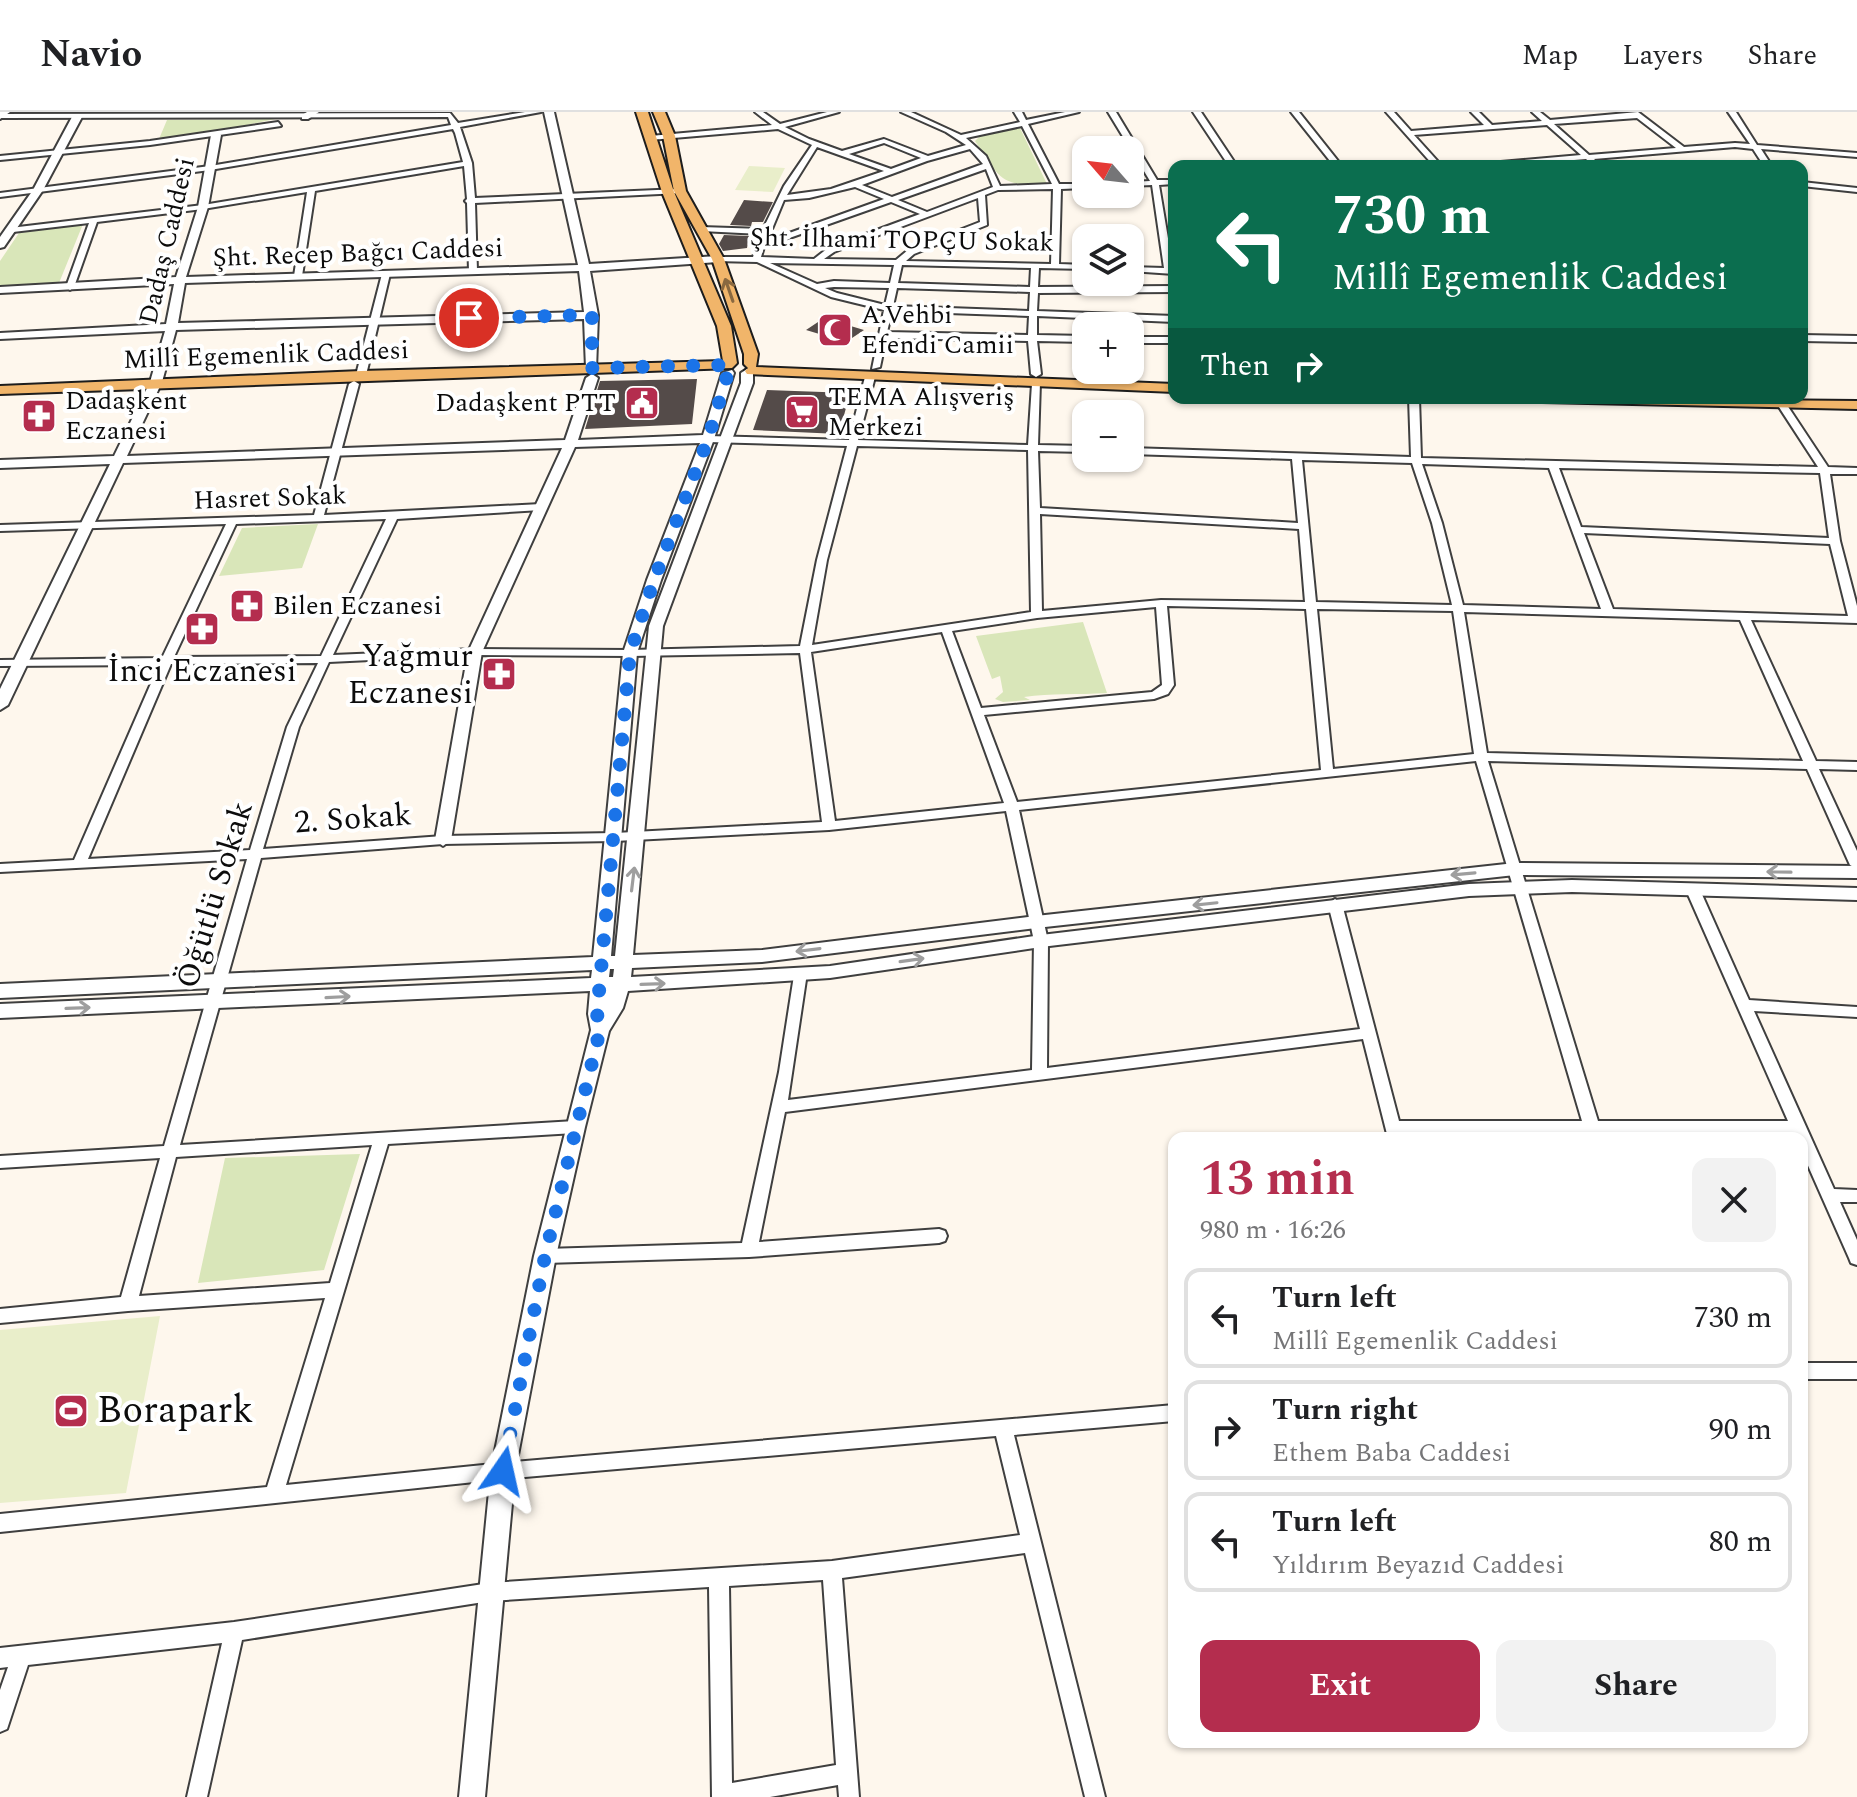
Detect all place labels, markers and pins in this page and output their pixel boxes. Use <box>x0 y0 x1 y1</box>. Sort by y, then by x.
pin <box>435 284 503 352</box>
place label: A.Vehbi Efendi Camii <box>861 295 1014 365</box>
mosque icon: A.Vehbi Efendi Camii <box>816 311 854 349</box>
place label: TEMA Alışveriş Merkezi <box>828 377 1014 447</box>
place label: Dadaşkent Eczanesi <box>65 381 187 451</box>
place label: Dadaşkent PTT <box>435 383 616 423</box>
public building icon: Dadaşkent PTT <box>623 384 661 422</box>
supermarket icon: TEMA Alışveriş Merkezi <box>783 393 821 431</box>
pharmacy icon: Dadaşkent Eczanesi <box>20 397 58 435</box>
place label: Bilen Eczanesi <box>273 586 442 626</box>
pharmacy icon: Bilen Eczanesi <box>228 587 266 625</box>
pharmacy icon: İnci Eczanesi <box>183 610 221 648</box>
place label: Yağmur Eczanesi <box>348 632 473 718</box>
place label: İnci Eczanesi <box>107 647 297 696</box>
pharmacy icon: Yağmur Eczanesi <box>480 655 518 693</box>
place label: Borapark <box>97 1382 254 1440</box>
sports icon: Borapark <box>52 1392 90 1430</box>

